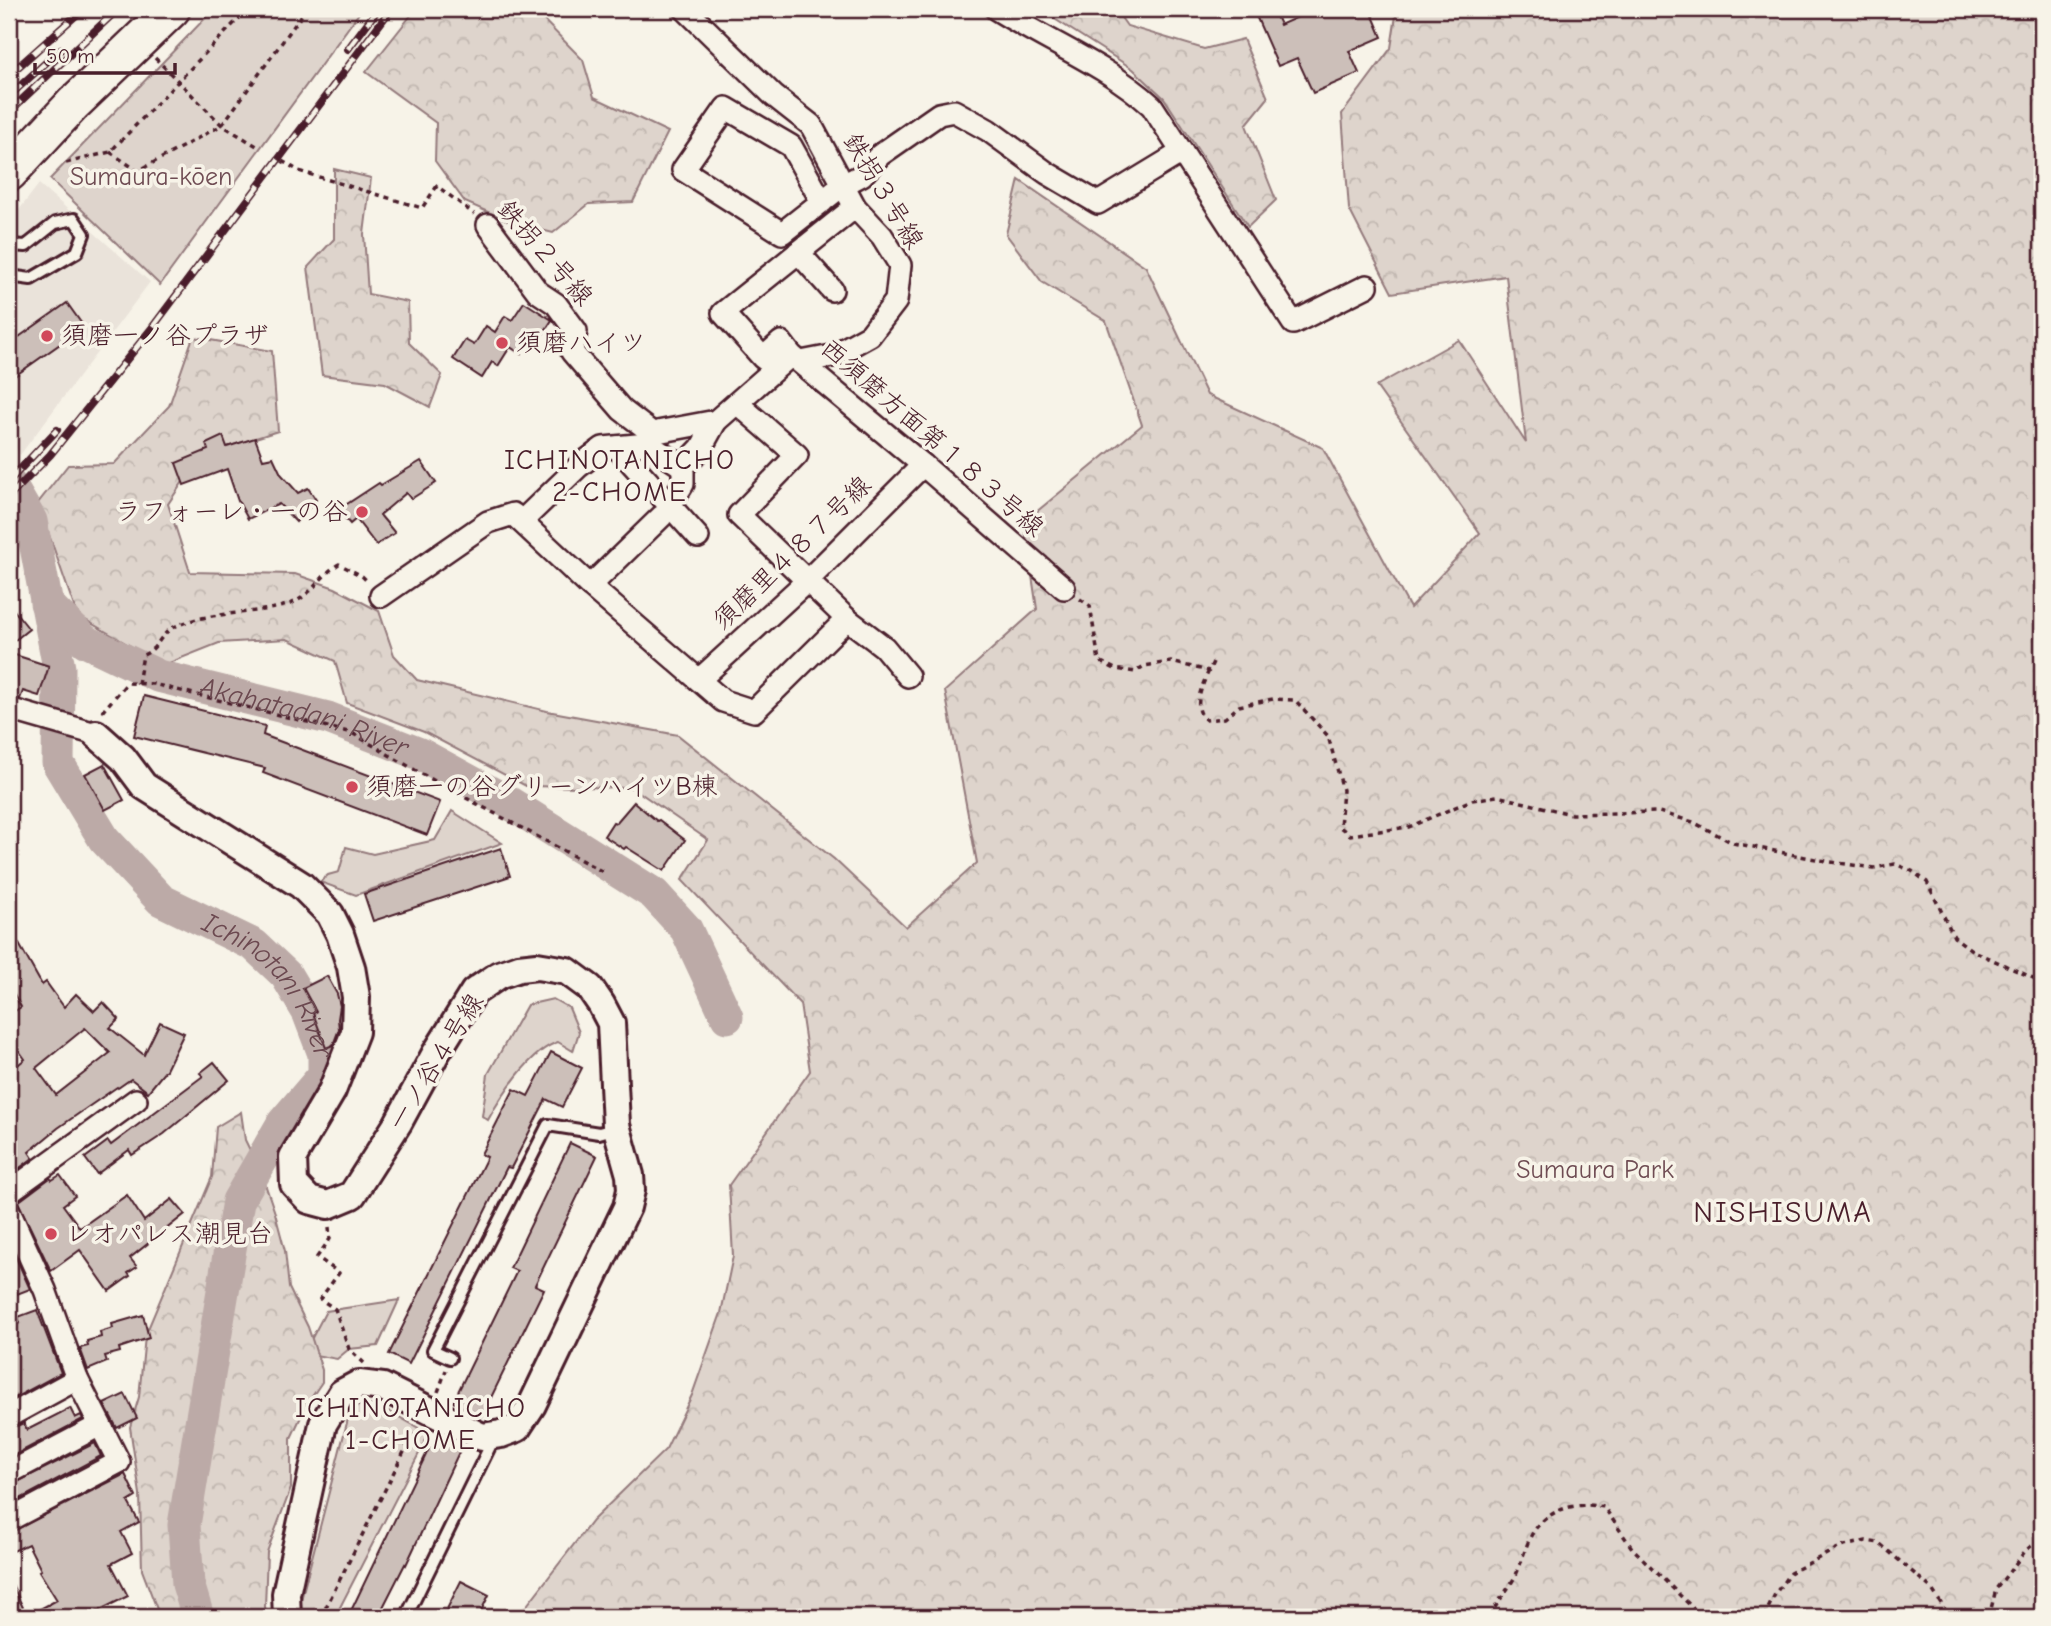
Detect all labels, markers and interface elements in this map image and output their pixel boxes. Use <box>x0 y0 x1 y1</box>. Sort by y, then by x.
scale bar <box>35 32 175 76</box>
text: 50 m <box>46 44 95 68</box>
street label: 鉄拐３号線 <box>837 128 929 254</box>
park label: Sumaura-kōen <box>70 162 232 192</box>
street label: 鉄拐２号線 <box>491 194 599 312</box>
place label: 須磨一ノ谷プラザ <box>61 321 269 351</box>
marker: 須磨一ノ谷プラザ <box>39 328 55 344</box>
place label: 須磨ハイツ <box>516 328 646 358</box>
street label: 西須磨方面第１８３号線 <box>814 333 1050 543</box>
marker: 須磨ハイツ <box>494 335 510 351</box>
district label: ICHINOTANICHO 2-CHOME <box>504 444 736 508</box>
street label: 須磨里４８７号線 <box>707 470 877 636</box>
place label: ラフォーレ・一の谷 <box>115 497 348 527</box>
marker: ラフォーレ・一の谷 <box>354 504 370 520</box>
water label: Akahatadani River <box>195 671 415 765</box>
place label: 須磨一の谷グリーンハイツB棟 <box>366 772 718 802</box>
marker: 須磨一の谷グリーンハイツB棟 <box>344 779 360 795</box>
water label: Ichinotani River <box>196 906 341 1064</box>
street label: 一ノ谷４号線 <box>382 988 490 1136</box>
park label: Sumaura Park <box>1516 1155 1674 1185</box>
district label: NISHISUMA <box>1693 1195 1873 1230</box>
place label: レオパレス潮見台 <box>65 1219 273 1249</box>
marker: レオパレス潮見台 <box>43 1226 59 1242</box>
district label: ICHINOTANICHO 1-CHOME <box>295 1392 527 1456</box>

